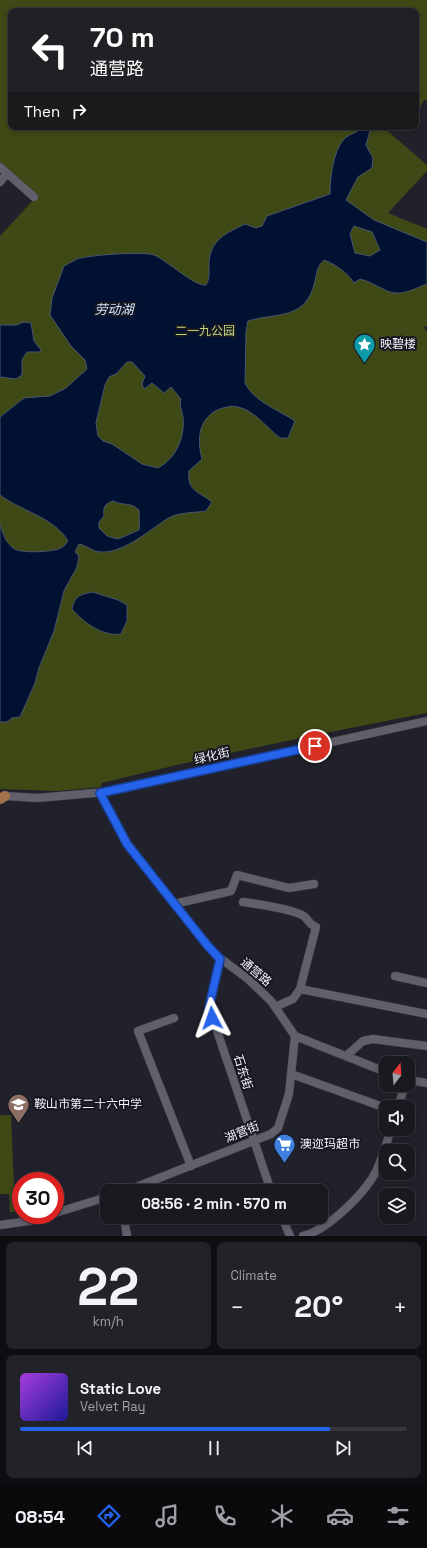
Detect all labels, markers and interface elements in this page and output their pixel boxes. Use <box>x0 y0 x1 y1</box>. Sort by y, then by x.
text: 70 m <box>90 19 155 55</box>
icon: left <box>24 24 76 76</box>
text: 通营路 <box>90 57 144 80</box>
icon: right <box>68 100 90 122</box>
text: Then <box>24 102 60 121</box>
water label: 劳动湖 <box>94 301 135 318</box>
park label: 二一九公园 <box>175 323 235 339</box>
place icon: 映碧楼 <box>352 331 378 364</box>
place label: 映碧楼 <box>380 336 416 352</box>
pin <box>298 729 332 763</box>
icon: arrive <box>304 735 326 757</box>
street label: 绿化街 <box>193 744 231 768</box>
street label: 通营路 <box>237 954 275 990</box>
position arrow <box>191 997 233 1039</box>
street label: 石东街 <box>230 1052 256 1092</box>
north arrow <box>379 1056 415 1092</box>
map controls <box>379 1056 415 1224</box>
school or university icon: 鞍山市第二十六中学 <box>6 1091 32 1124</box>
place label: 鞍山市第二十六中学 <box>34 1096 142 1112</box>
button: sound <box>379 1100 415 1136</box>
street label: 湖营街 <box>222 1118 262 1146</box>
supermarket icon: 澳迩玛超市 <box>271 1131 297 1164</box>
place label: 澳迩玛超市 <box>300 1136 360 1152</box>
button: search <box>379 1144 415 1180</box>
speed limit sign: 30 <box>12 1172 64 1224</box>
button: layers <box>379 1188 415 1224</box>
text: 08:56 · 2 min · 570 m <box>141 1194 287 1213</box>
text: 22 <box>77 1254 139 1320</box>
text: Climate <box>231 1267 277 1284</box>
text: 20° <box>294 1287 343 1326</box>
text: − <box>231 1293 244 1321</box>
text: + <box>393 1293 407 1321</box>
text: km/h <box>93 1313 124 1330</box>
text: Static Love <box>80 1379 161 1398</box>
text: Velvet Ray <box>80 1398 145 1415</box>
icon: previous <box>74 1437 96 1459</box>
icon: pause <box>203 1437 225 1459</box>
icon: next <box>332 1437 354 1459</box>
icon: directions <box>95 1502 123 1530</box>
icon: music <box>153 1502 181 1530</box>
icon: phone <box>211 1502 239 1530</box>
icon: climate <box>268 1502 296 1530</box>
icon: car <box>326 1502 354 1530</box>
icon: filters <box>384 1502 412 1530</box>
text: 08:54 <box>15 1505 65 1528</box>

